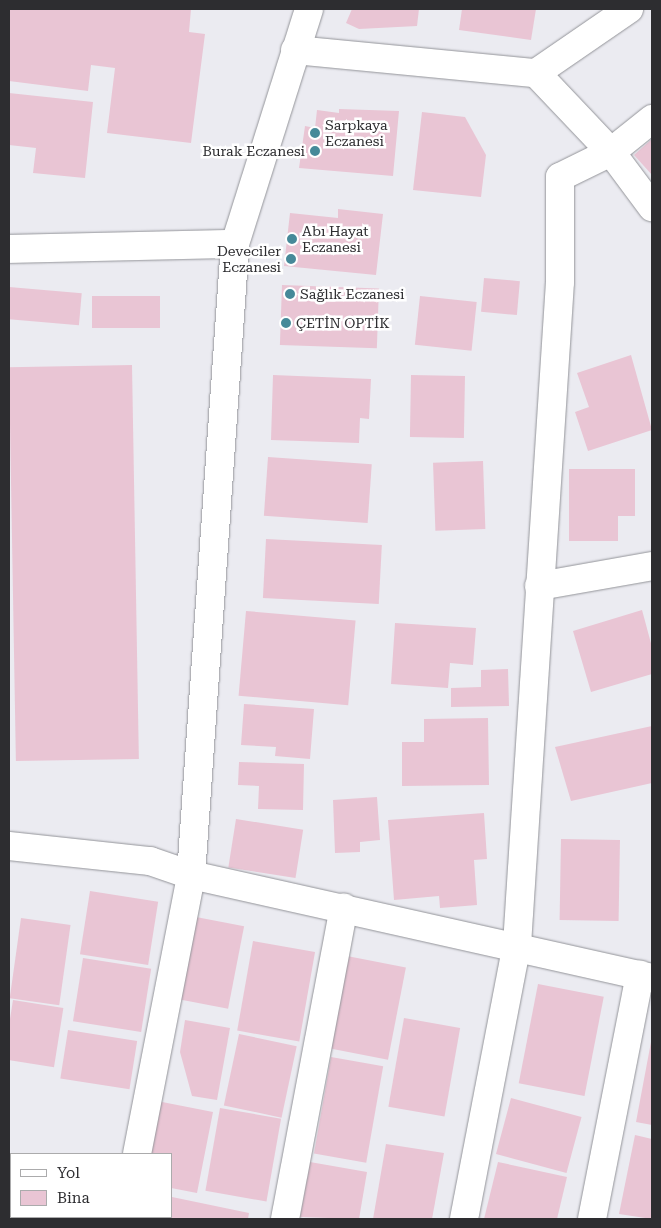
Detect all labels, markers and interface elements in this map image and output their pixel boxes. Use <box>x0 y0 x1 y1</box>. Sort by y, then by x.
place label: Sarpkaya Eczanesi <box>325 117 387 150</box>
marker: Sarpkaya Eczanesi <box>309 127 321 139</box>
place label: Burak Eczanesi <box>203 143 305 159</box>
marker: Burak Eczanesi <box>309 145 321 157</box>
place label: Abı Hayat Eczanesi <box>302 223 368 256</box>
marker: Abı Hayat Eczanesi <box>286 233 298 245</box>
place label: Deveciler Eczanesi <box>217 243 281 276</box>
marker: Deveciler Eczanesi <box>285 253 297 265</box>
place label: Sağlık Eczanesi <box>300 286 404 302</box>
marker: Sağlık Eczanesi <box>284 288 296 300</box>
place label: ÇETİN OPTİK <box>296 315 389 331</box>
marker: ÇETİN OPTİK <box>280 317 292 329</box>
legend <box>10 1153 172 1218</box>
text: Yol <box>57 1164 80 1182</box>
text: Bina <box>57 1189 90 1207</box>

